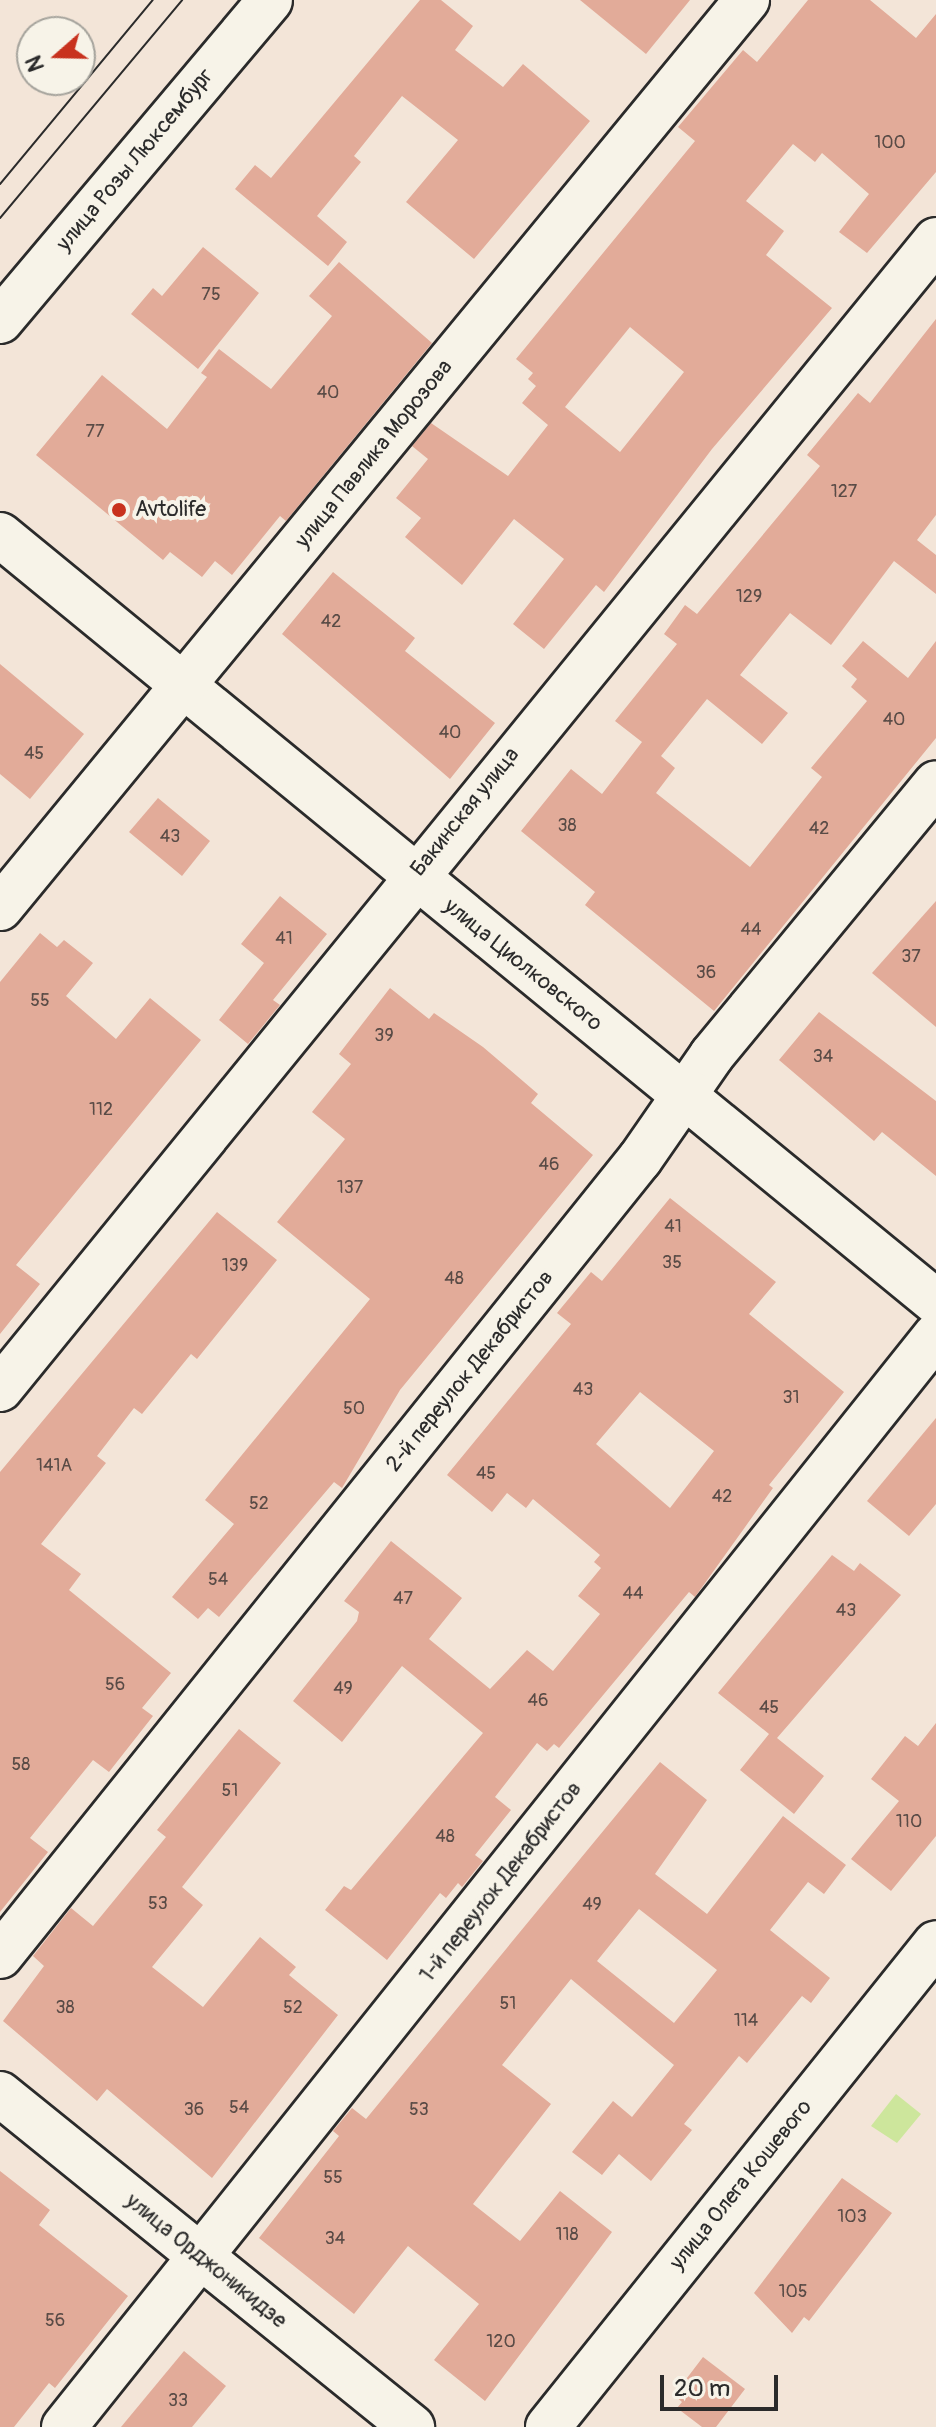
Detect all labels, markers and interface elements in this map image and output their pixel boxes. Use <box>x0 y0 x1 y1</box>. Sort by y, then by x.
north arrow <box>16 16 96 96</box>
text: N <box>20 52 51 75</box>
street label: улица Розы Люксембург <box>51 63 219 257</box>
house number: 100 <box>874 132 906 154</box>
house number: 75 <box>201 284 221 306</box>
street label: улица Павлика Морозова <box>290 354 458 554</box>
house number: 40 <box>317 382 339 404</box>
house number: 77 <box>85 421 105 443</box>
house number: 127 <box>831 481 857 503</box>
place label: Avtolife <box>135 497 206 523</box>
marker: Avtolife <box>110 501 128 519</box>
house number: 129 <box>736 586 762 608</box>
house number: 42 <box>321 611 341 633</box>
house number: 40 <box>883 709 905 731</box>
house number: 40 <box>439 722 461 744</box>
street label: Бакинская улица <box>405 742 525 882</box>
house number: 45 <box>24 743 44 765</box>
house number: 38 <box>557 815 577 837</box>
house number: 42 <box>809 818 829 840</box>
house number: 43 <box>160 826 180 848</box>
street label: улица Циолковского <box>439 893 607 1037</box>
house number: 44 <box>741 919 761 941</box>
house number: 41 <box>275 928 293 950</box>
house number: 37 <box>901 946 921 968</box>
house number: 36 <box>696 962 716 984</box>
house number: 55 <box>30 990 50 1012</box>
house number: 39 <box>374 1025 394 1047</box>
house number: 34 <box>813 1046 833 1068</box>
house number: 112 <box>89 1099 113 1121</box>
house number: 46 <box>539 1154 559 1176</box>
house number: 137 <box>337 1177 363 1199</box>
house number: 41 <box>664 1216 682 1238</box>
house number: 35 <box>662 1252 682 1274</box>
house number: 139 <box>222 1255 248 1277</box>
street label: 2-й переулок Декабристов <box>381 1265 559 1477</box>
house number: 48 <box>444 1268 464 1290</box>
house number: 43 <box>573 1379 593 1401</box>
house number: 31 <box>782 1387 800 1409</box>
house number: 50 <box>343 1398 365 1420</box>
house number: 141А <box>36 1455 72 1477</box>
house number: 45 <box>476 1463 496 1485</box>
house number: 42 <box>712 1486 732 1508</box>
house number: 52 <box>249 1493 269 1515</box>
house number: 54 <box>208 1569 228 1591</box>
house number: 44 <box>623 1583 643 1605</box>
house number: 47 <box>393 1588 413 1610</box>
house number: 43 <box>836 1600 856 1622</box>
house number: 56 <box>105 1674 125 1696</box>
house number: 49 <box>333 1678 353 1700</box>
house number: 46 <box>528 1690 548 1712</box>
house number: 45 <box>759 1697 779 1719</box>
house number: 58 <box>12 1754 30 1776</box>
street label: 1-й переулок Декабристов <box>414 1776 588 1988</box>
house number: 51 <box>222 1780 238 1802</box>
house number: 110 <box>896 1811 922 1833</box>
house number: 48 <box>435 1826 455 1848</box>
house number: 53 <box>148 1893 168 1915</box>
house number: 49 <box>582 1894 602 1916</box>
house number: 51 <box>500 1993 516 2015</box>
house number: 38 <box>55 1997 75 2019</box>
house number: 52 <box>283 1997 303 2019</box>
house number: 114 <box>734 2010 758 2032</box>
street label: улица Олега Кошевого <box>664 2095 818 2275</box>
house number: 54 <box>229 2097 249 2119</box>
house number: 36 <box>184 2099 204 2121</box>
house number: 53 <box>409 2099 429 2121</box>
house number: 55 <box>323 2167 343 2189</box>
street label: улица Орджоникидзе <box>120 2188 292 2334</box>
house number: 103 <box>837 2206 867 2228</box>
house number: 118 <box>555 2224 579 2246</box>
house number: 34 <box>325 2228 345 2250</box>
house number: 105 <box>778 2281 808 2303</box>
house number: 56 <box>45 2310 65 2332</box>
house number: 120 <box>486 2331 516 2353</box>
scale bar <box>664 2359 782 2409</box>
text: 20 m <box>674 2374 730 2403</box>
house number: 33 <box>168 2390 188 2412</box>

